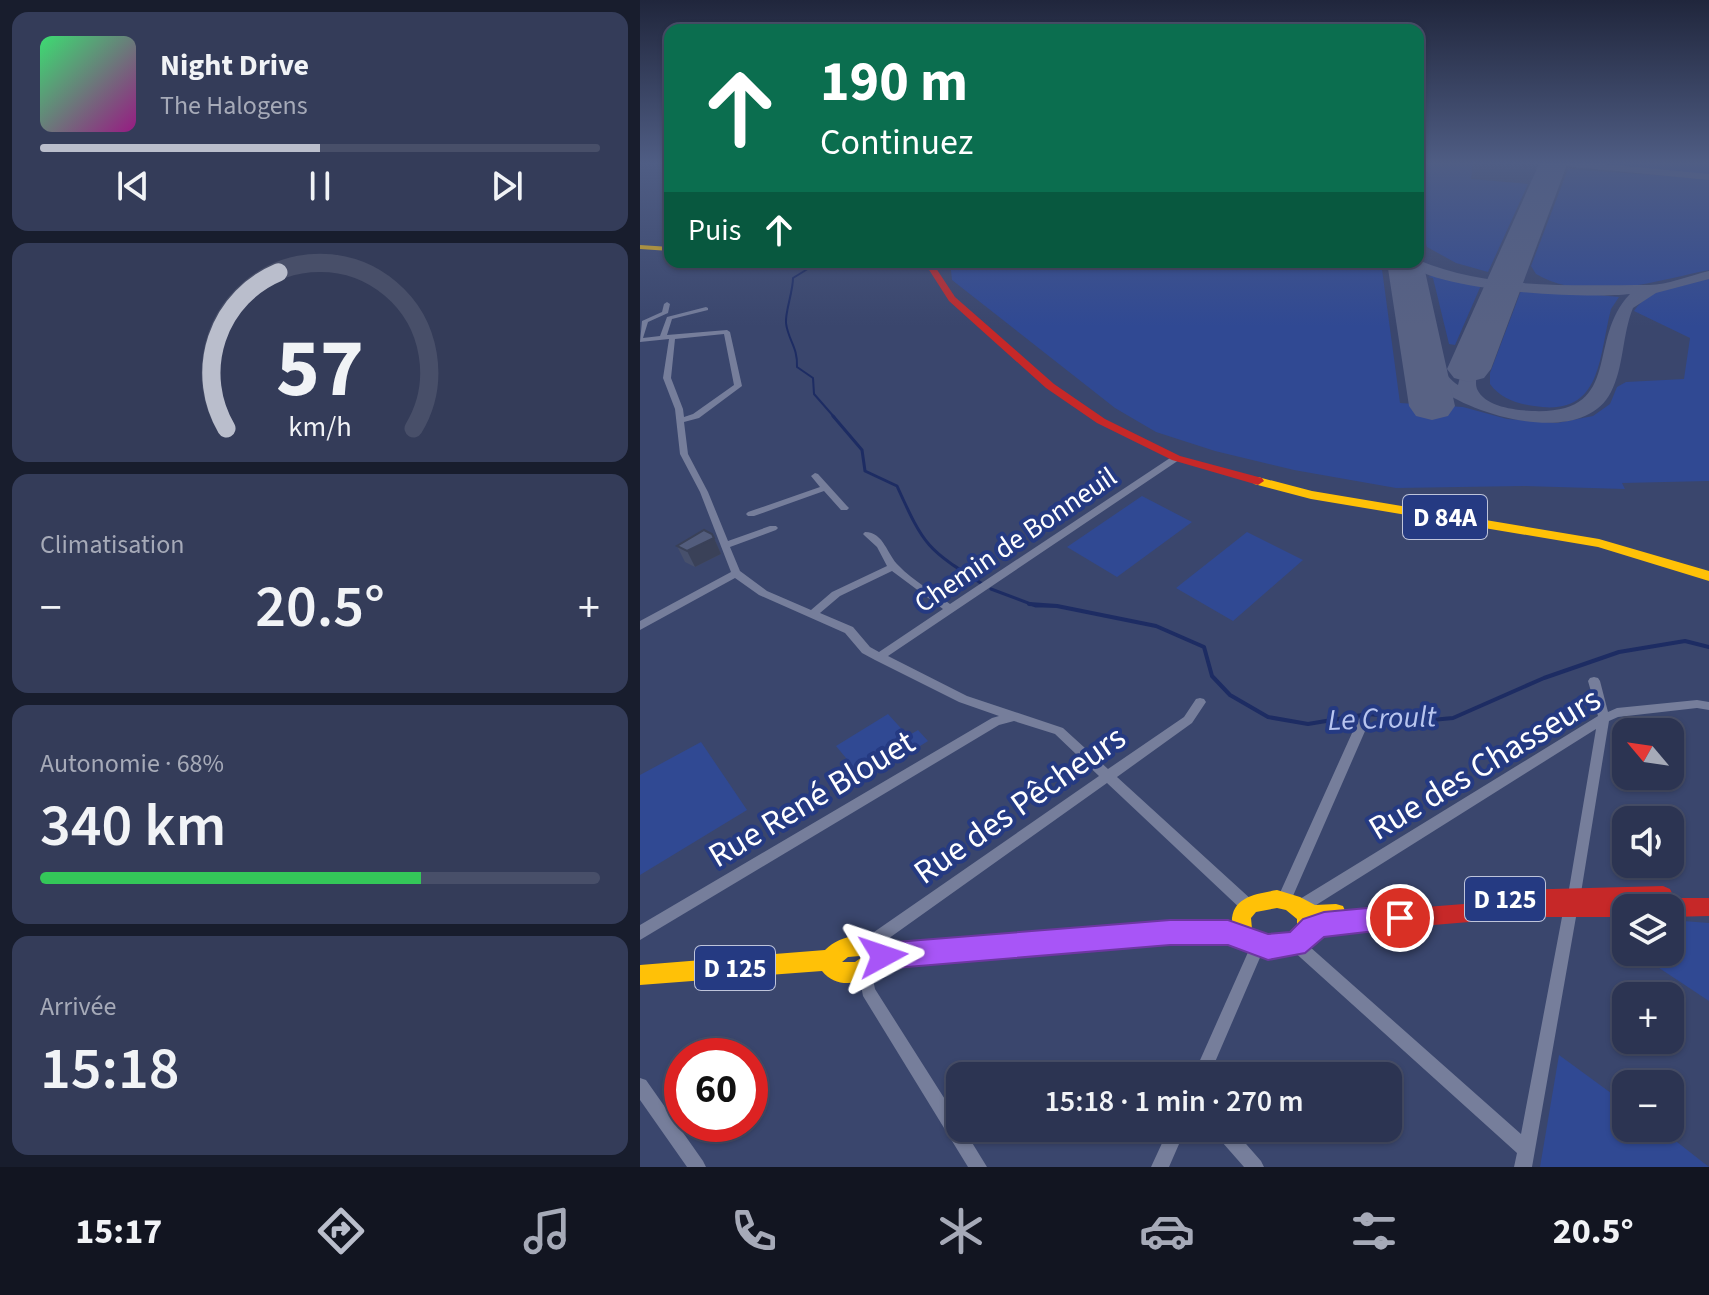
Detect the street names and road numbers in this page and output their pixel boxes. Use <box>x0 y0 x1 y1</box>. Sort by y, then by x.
street label: Chemin de Bonneuil <box>906 457 1125 623</box>
road number: D 84A <box>1403 495 1487 539</box>
street label: Rue des Chasseurs <box>1359 676 1610 853</box>
street label: Rue des Pêcheurs <box>904 714 1136 897</box>
street label: Rue René Blouet <box>699 718 925 880</box>
road number: D 125 <box>1465 877 1545 921</box>
road number: D 125 <box>695 946 775 990</box>

